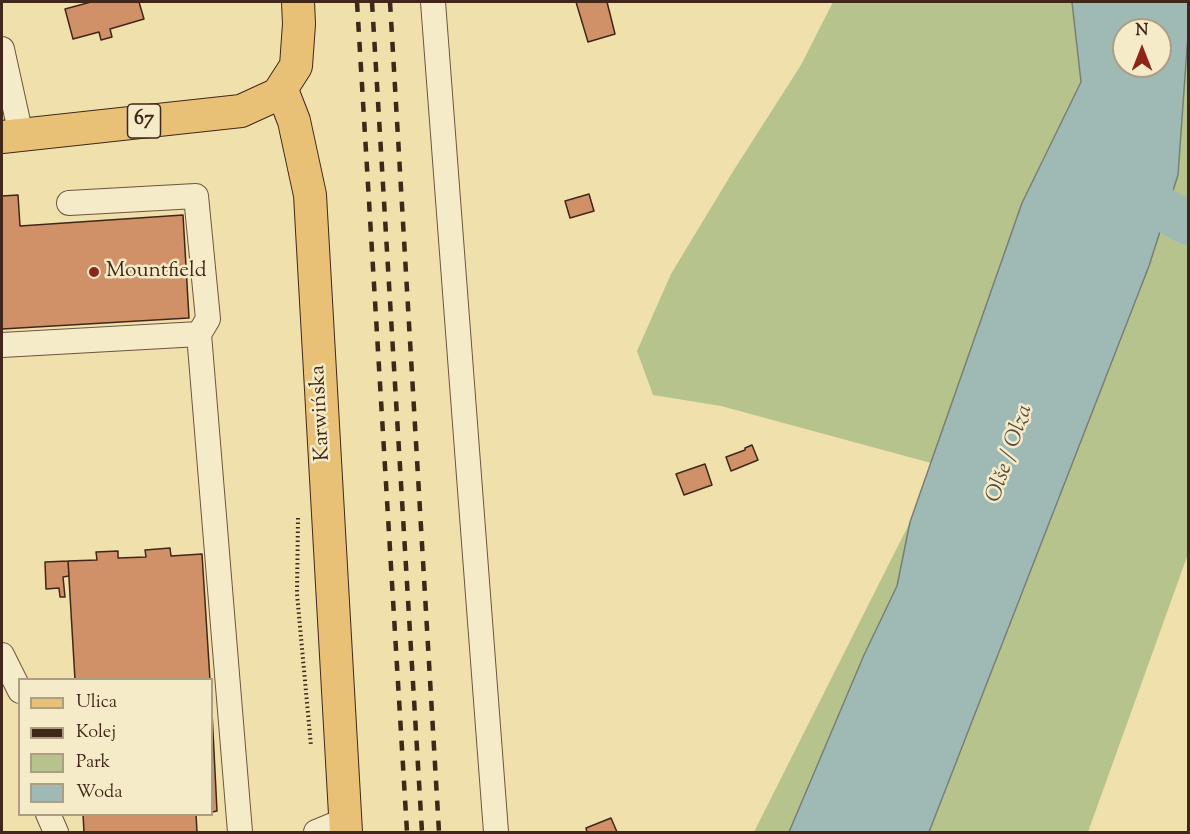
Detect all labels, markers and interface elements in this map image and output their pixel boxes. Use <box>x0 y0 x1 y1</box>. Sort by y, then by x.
north arrow <box>1112 18 1172 78</box>
text: N <box>1136 20 1148 43</box>
road number: 67 <box>128 104 160 138</box>
place label: Mountfield <box>106 259 207 285</box>
marker: Mountfield <box>87 265 101 279</box>
street label: Karwińska <box>307 364 337 462</box>
water label: Olše / Olza <box>982 402 1040 506</box>
legend <box>18 678 213 816</box>
text: Ulica <box>76 690 117 716</box>
text: Kolej <box>76 720 116 746</box>
text: Park <box>76 750 110 776</box>
text: Woda <box>76 780 123 806</box>

